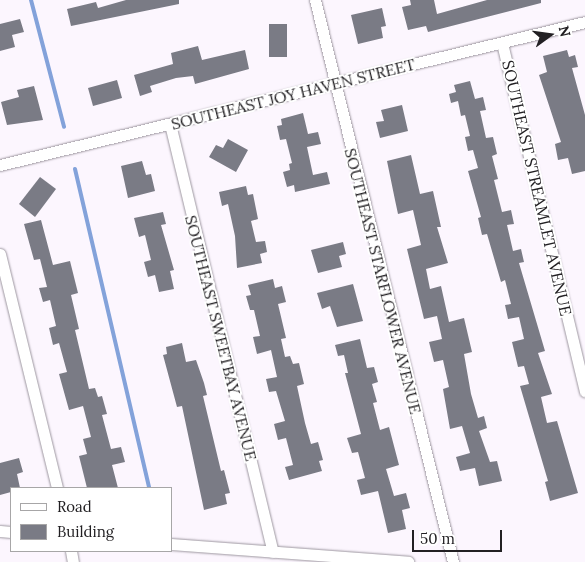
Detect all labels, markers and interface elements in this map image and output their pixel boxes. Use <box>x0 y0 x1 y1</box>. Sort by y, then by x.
north arrow <box>525 10 575 60</box>
text: N <box>555 24 575 39</box>
street label: SOUTHEAST JOY HAVEN STREET <box>169 54 417 134</box>
street label: SOUTHEAST STREAMLET AVENUE <box>498 58 576 318</box>
street label: SOUTHEAST STARFLOWER AVENUE <box>341 146 425 416</box>
street label: SOUTHEAST SWEETBAY AVENUE <box>181 213 261 463</box>
legend <box>10 487 172 552</box>
text: Road <box>57 497 92 516</box>
scale bar <box>415 520 505 552</box>
text: Building <box>57 522 114 541</box>
text: 50 m <box>420 529 455 548</box>

